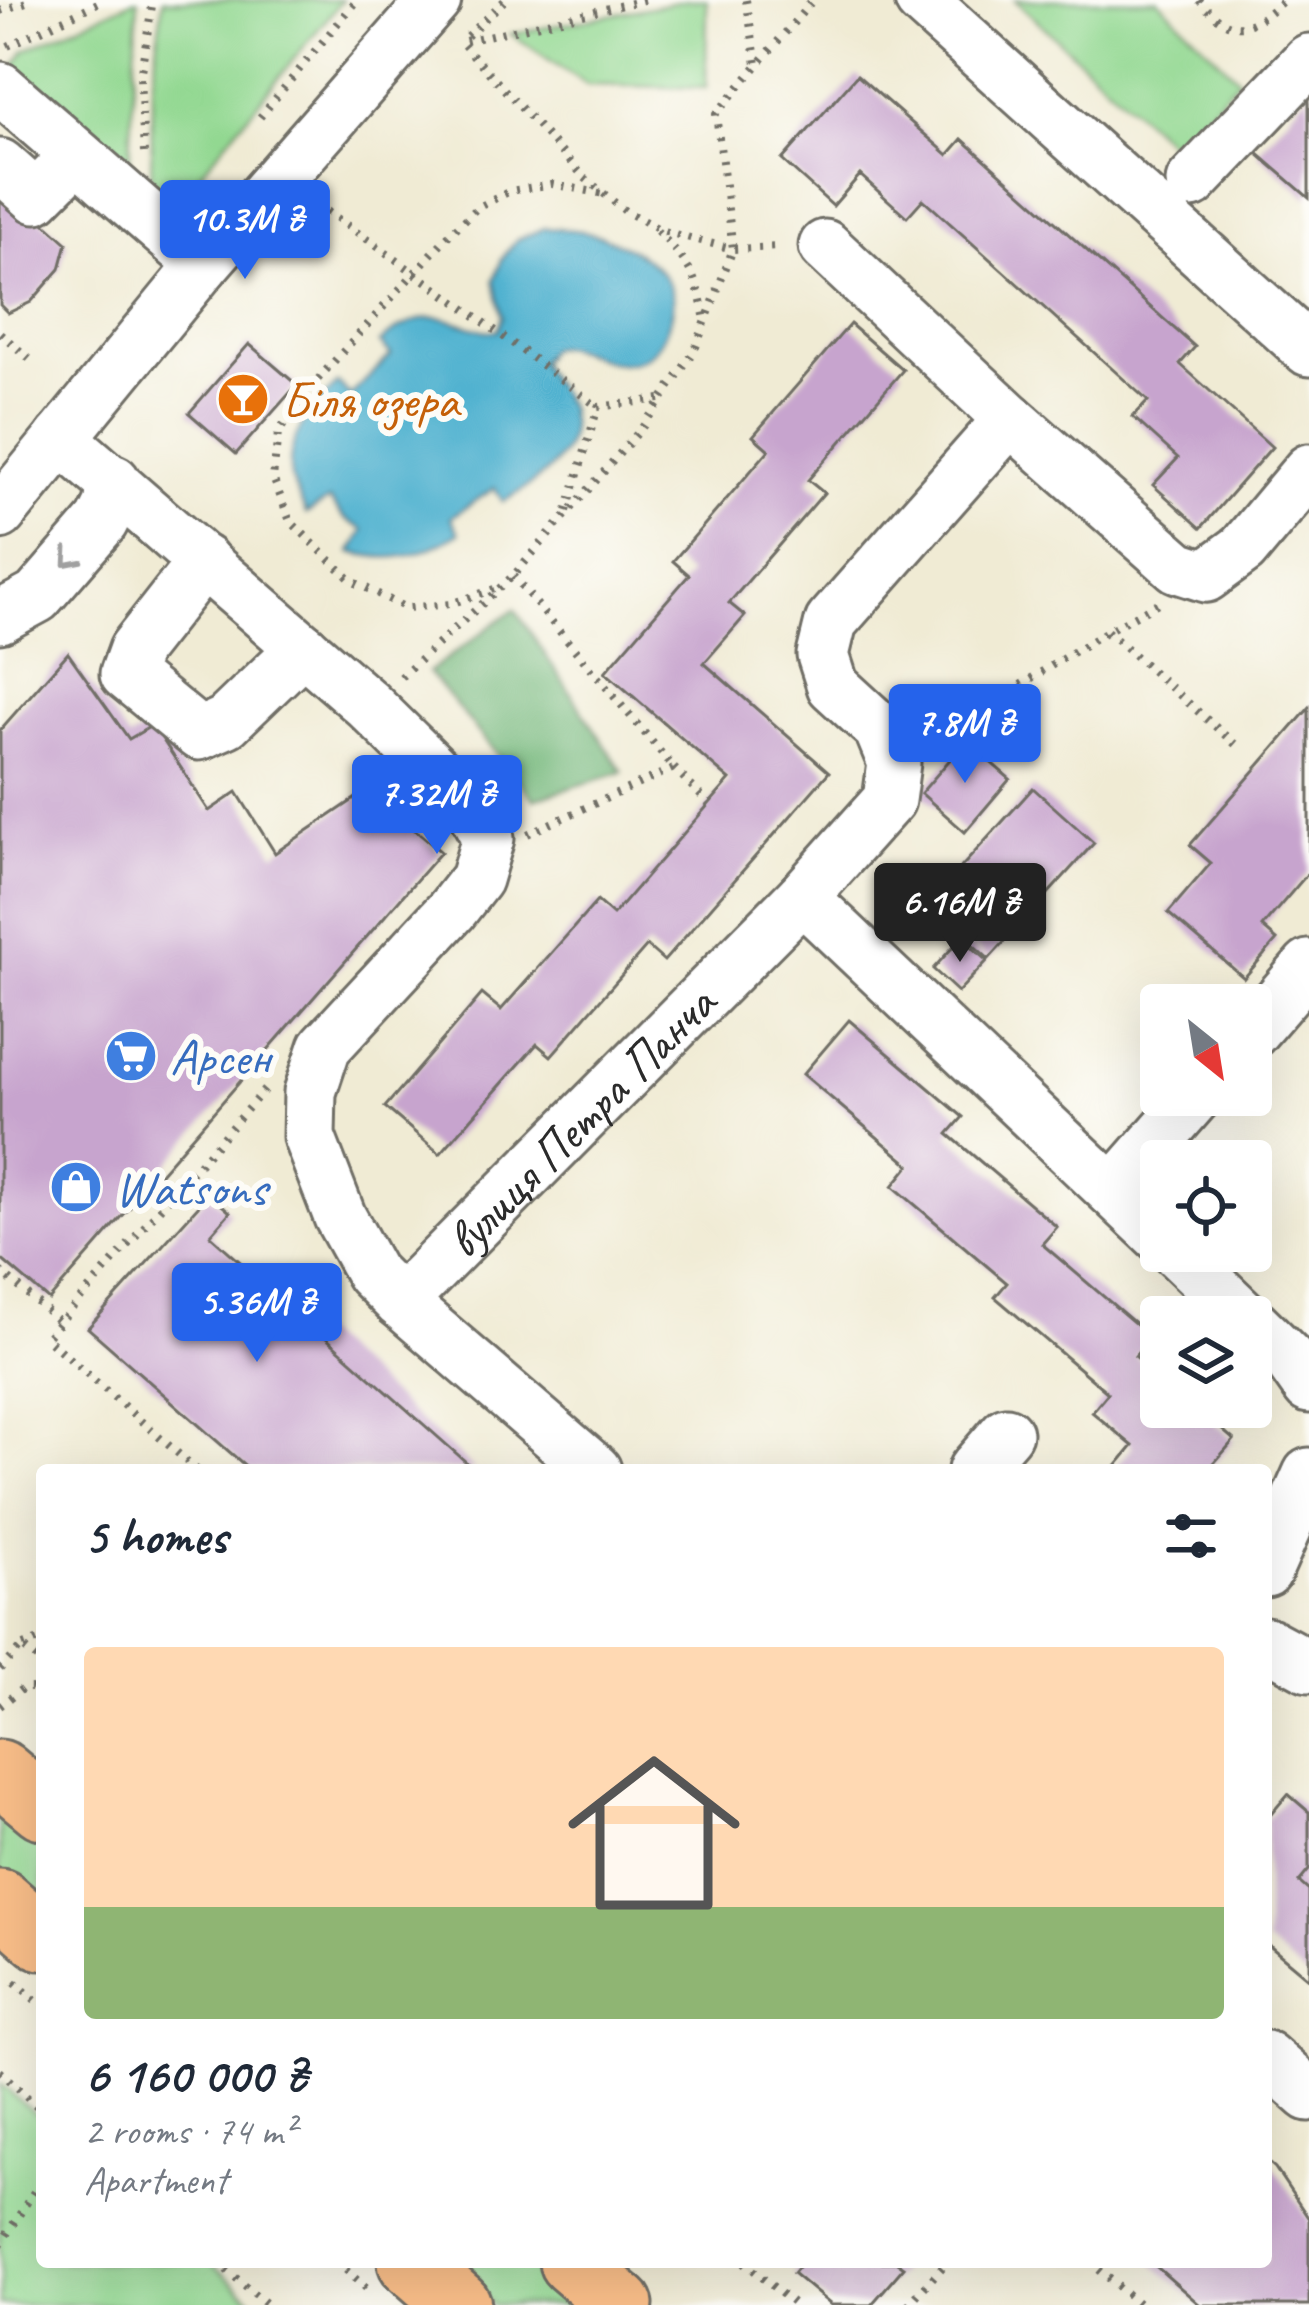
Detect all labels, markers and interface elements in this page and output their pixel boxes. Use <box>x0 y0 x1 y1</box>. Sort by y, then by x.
pin: 10.3M ₴ <box>134 180 356 282</box>
text: 10.3M ₴ <box>187 194 303 243</box>
place label: Біля озера <box>282 368 463 432</box>
bar icon: Біля озера <box>215 371 271 427</box>
one-way arrow <box>63 545 84 567</box>
pin: 7.8M ₴ <box>867 684 1063 786</box>
text: 7.8M ₴ <box>916 698 1014 747</box>
pin: 7.32M ₴ <box>326 755 548 857</box>
text: 7.32M ₴ <box>379 769 495 818</box>
pin: 6.16M ₴ <box>849 863 1071 965</box>
text: 6.16M ₴ <box>901 877 1019 926</box>
street label: вулиця Петра Панча <box>432 970 732 1271</box>
north arrow <box>1140 984 1272 1116</box>
map controls <box>1140 984 1272 1428</box>
place label: Арсен <box>170 1025 274 1089</box>
supermarket icon: Арсен <box>103 1028 159 1084</box>
button: locate <box>1140 1140 1272 1272</box>
place label: Watsons <box>115 1156 271 1220</box>
shop icon: Watsons <box>48 1159 104 1215</box>
pin: 5.36M ₴ <box>146 1263 368 1365</box>
text: 5.36M ₴ <box>199 1277 315 1326</box>
button: layers <box>1140 1296 1272 1428</box>
icon: filters <box>1158 1503 1224 1569</box>
text: 5 homes <box>84 1504 227 1568</box>
icon: home <box>546 1725 762 1941</box>
text: 6 160 000 ₴ <box>84 2043 307 2107</box>
text: 2 rooms · 74 m² <box>84 2107 295 2156</box>
text: Apartment <box>84 2156 227 2205</box>

